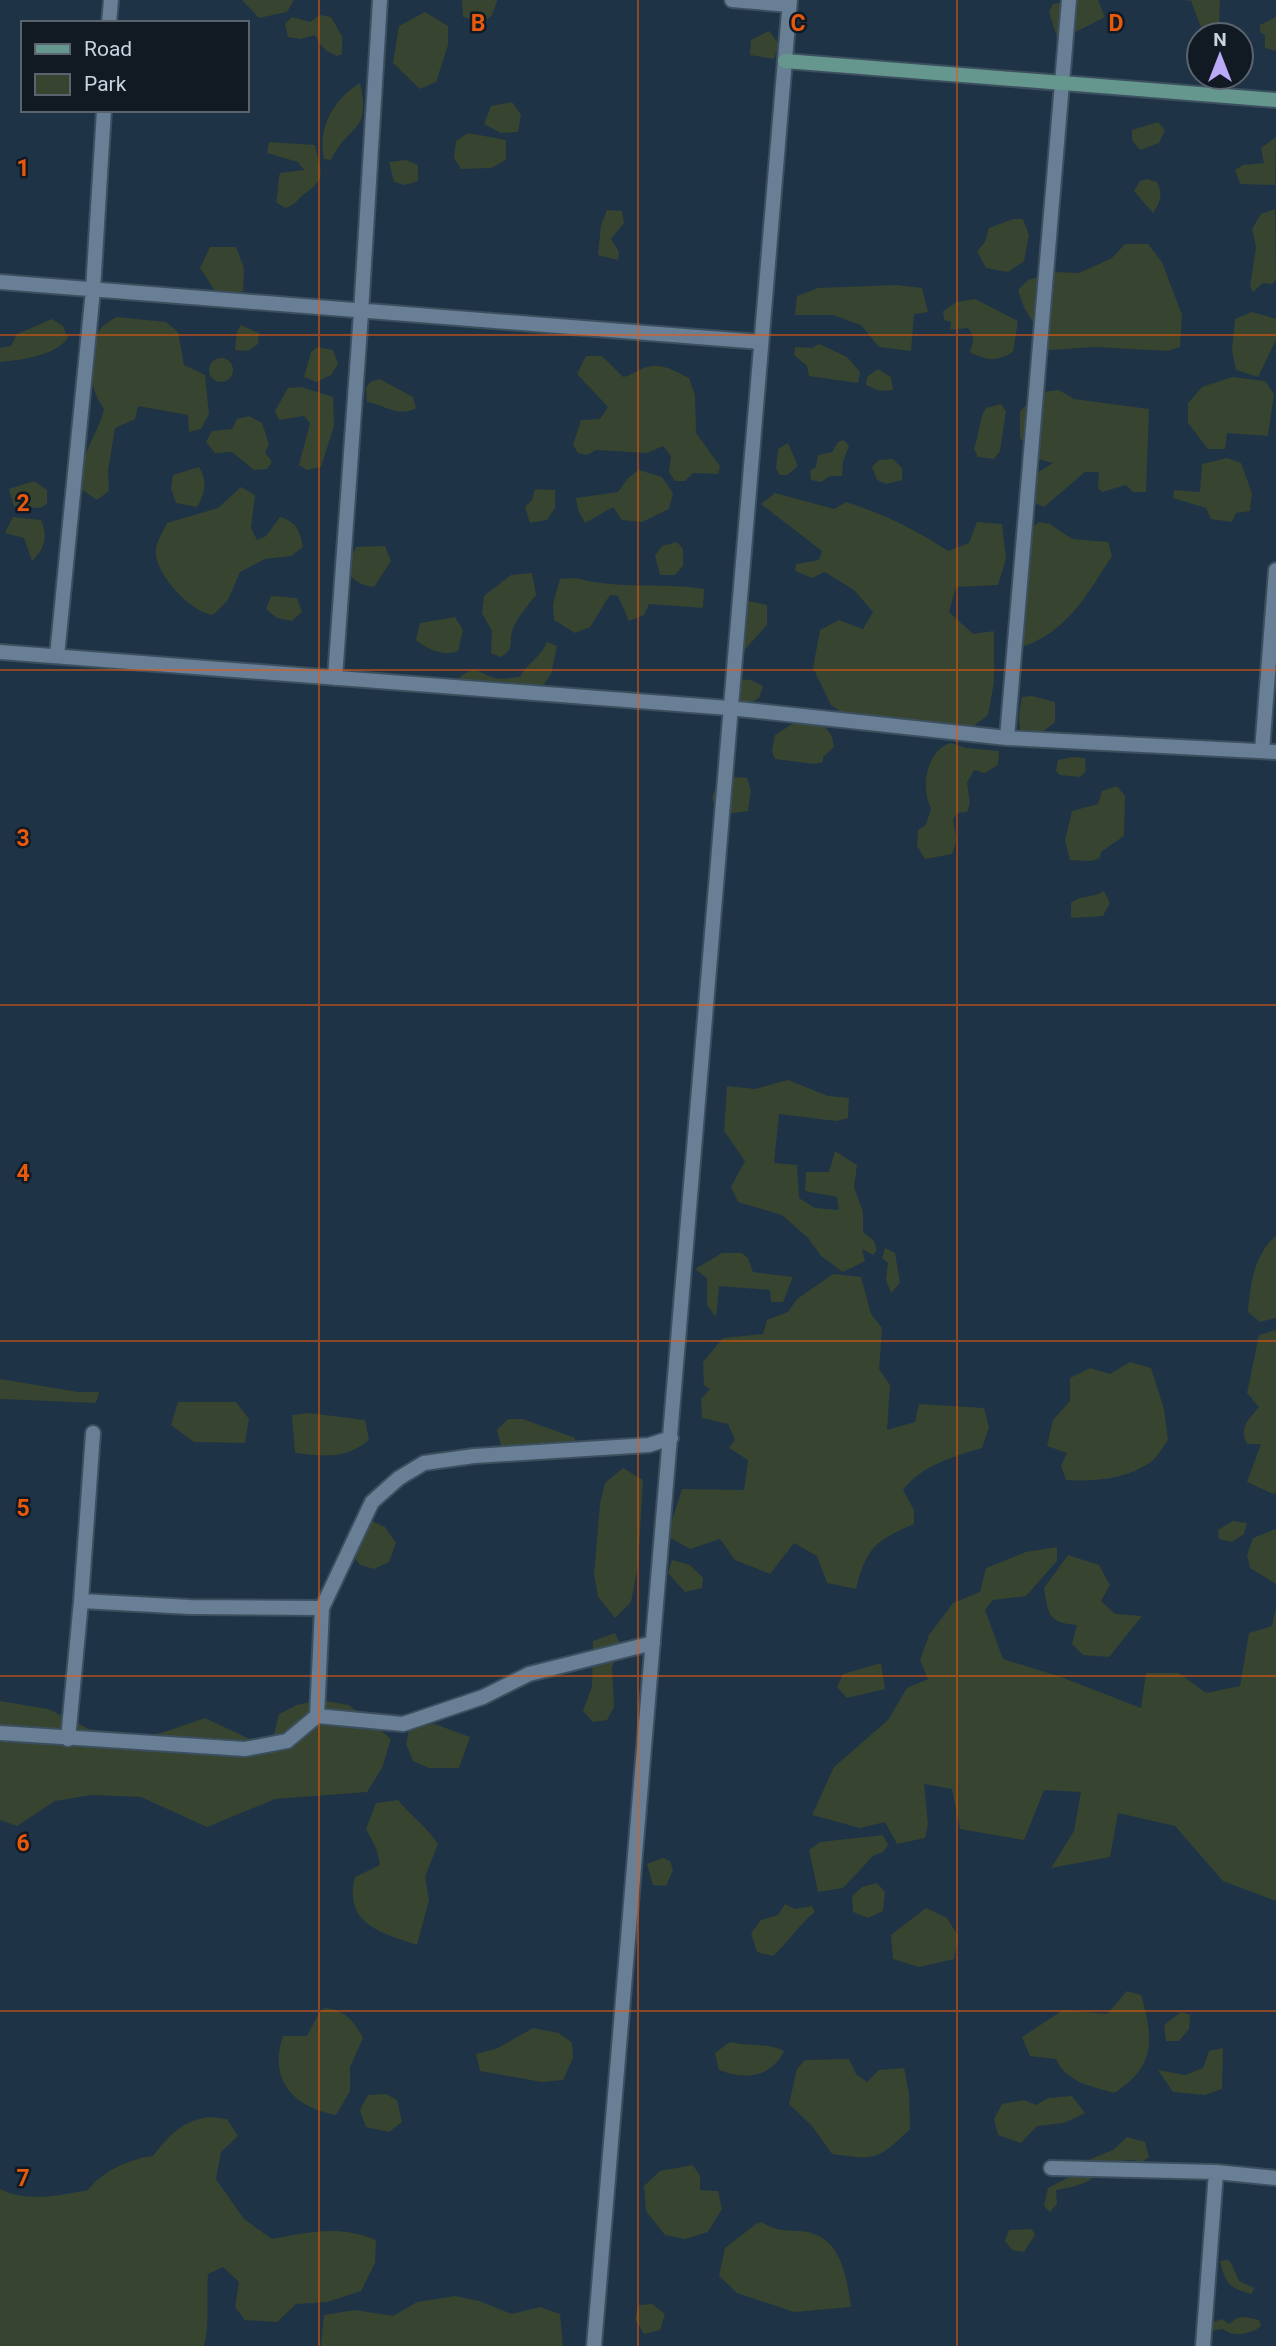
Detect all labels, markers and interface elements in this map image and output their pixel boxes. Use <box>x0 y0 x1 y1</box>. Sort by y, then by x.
text: B <box>471 10 485 37</box>
text: C <box>790 10 806 37</box>
text: D <box>1109 10 1123 37</box>
legend <box>21 21 248 112</box>
north arrow <box>1185 21 1255 91</box>
text: N <box>1213 28 1227 51</box>
text: Road <box>84 37 132 61</box>
text: Park <box>84 72 127 96</box>
text: 1 <box>16 155 30 182</box>
text: 2 <box>16 490 30 517</box>
text: 3 <box>16 825 30 852</box>
text: 4 <box>16 1160 30 1187</box>
text: 5 <box>16 1495 30 1522</box>
text: 6 <box>16 1830 30 1857</box>
text: 7 <box>16 2165 30 2192</box>

